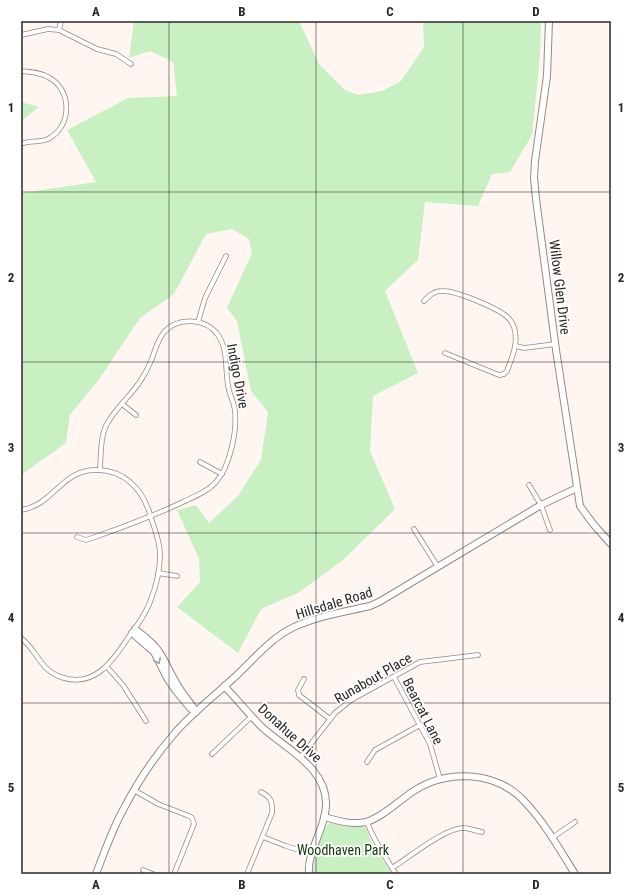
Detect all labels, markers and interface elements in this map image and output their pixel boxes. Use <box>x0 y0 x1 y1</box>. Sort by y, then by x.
text: A <box>92 4 100 19</box>
text: B <box>238 4 246 19</box>
text: C <box>386 4 394 19</box>
text: D <box>532 4 540 19</box>
text: 1 <box>8 100 14 115</box>
text: 1 <box>618 100 624 115</box>
street label: Willow Glen Drive <box>546 239 574 336</box>
text: 2 <box>8 270 15 285</box>
text: 2 <box>618 270 625 285</box>
street label: Indigo Drive <box>224 342 252 410</box>
text: 3 <box>8 440 14 455</box>
text: 3 <box>618 440 624 455</box>
street label: Hillsdale Road <box>294 584 374 622</box>
text: 4 <box>8 610 15 625</box>
text: 4 <box>618 610 625 625</box>
street label: Runabout Place <box>332 649 415 707</box>
one-way arrow <box>153 657 161 664</box>
street label: Bearcat Lane <box>399 675 447 747</box>
street label: Donahue Drive <box>255 700 325 766</box>
text: 5 <box>8 780 15 795</box>
text: 5 <box>618 780 625 795</box>
park label: Woodhaven Park <box>297 842 390 858</box>
text: A <box>92 877 100 892</box>
text: B <box>238 877 246 892</box>
text: C <box>386 877 394 892</box>
text: D <box>532 877 540 892</box>

